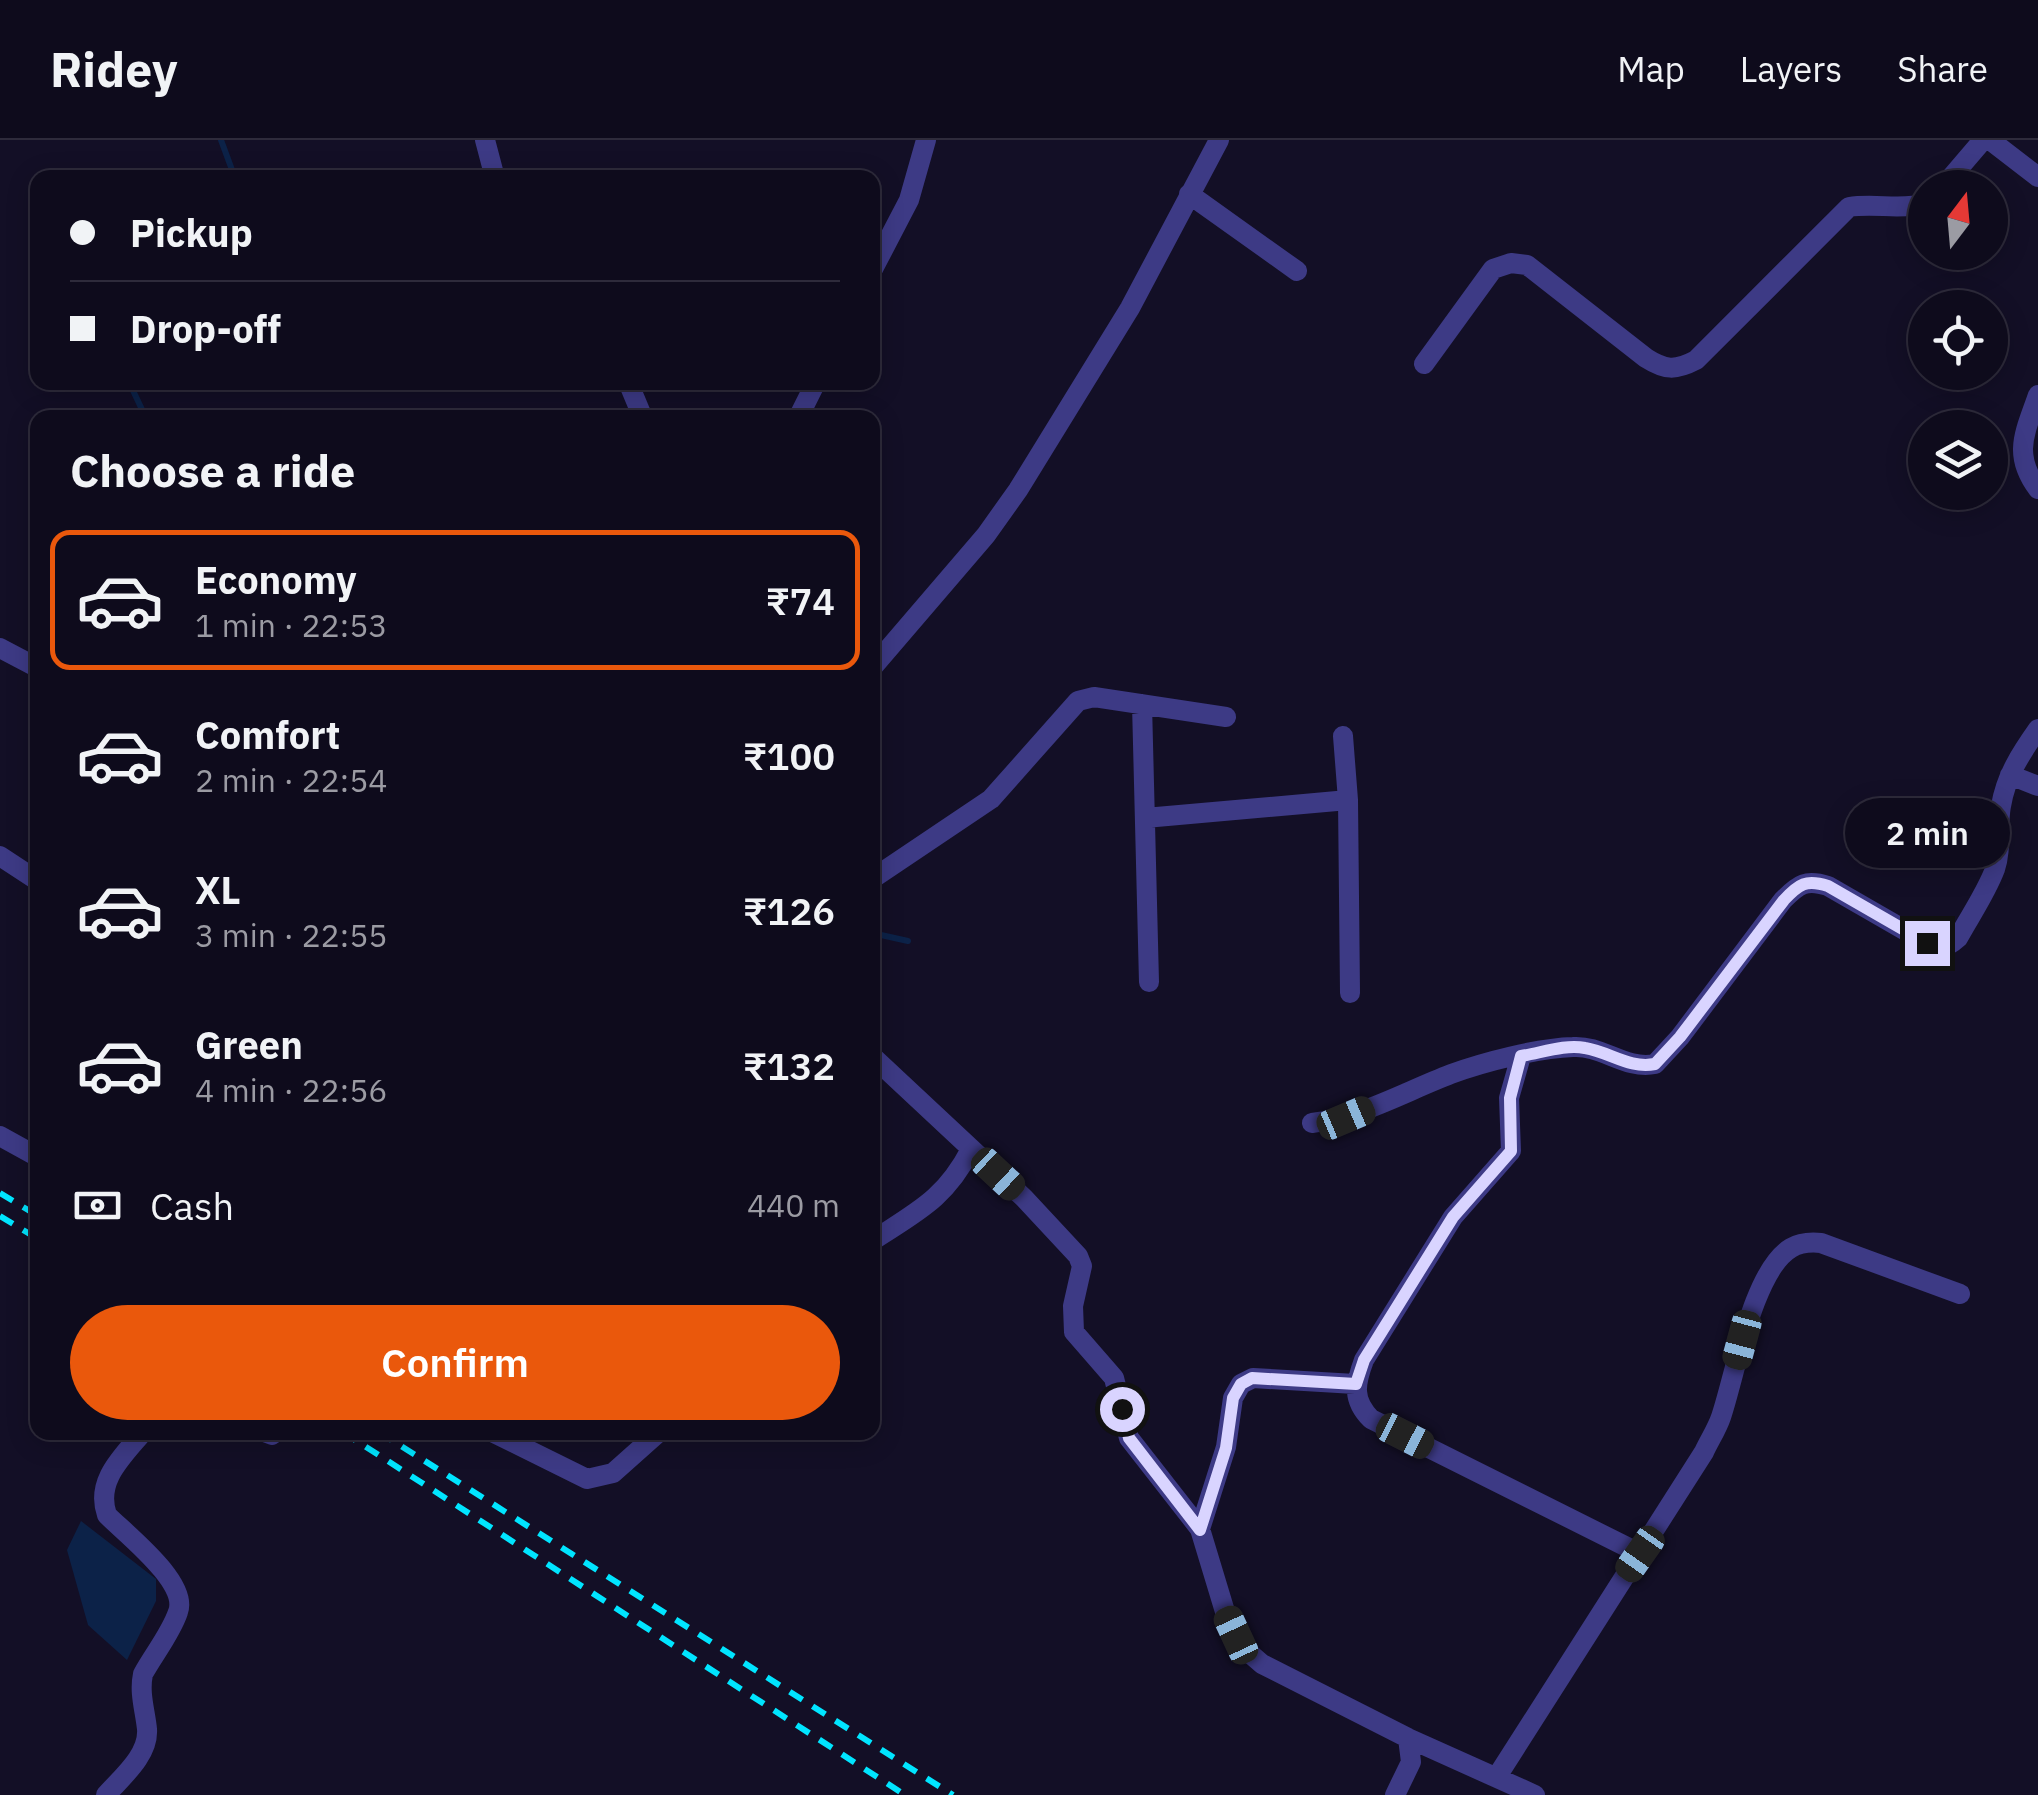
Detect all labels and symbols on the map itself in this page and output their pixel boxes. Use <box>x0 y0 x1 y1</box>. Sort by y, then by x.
north arrow <box>1908 170 2008 270</box>
callout: 2 min <box>1844 798 2010 868</box>
route end <box>1905 921 1950 966</box>
car <box>1313 1092 1379 1144</box>
car <box>966 1143 1030 1205</box>
car <box>1720 1307 1764 1373</box>
route start <box>1100 1387 1145 1432</box>
car <box>1371 1409 1439 1463</box>
car <box>1611 1521 1669 1587</box>
car <box>1210 1601 1262 1669</box>

